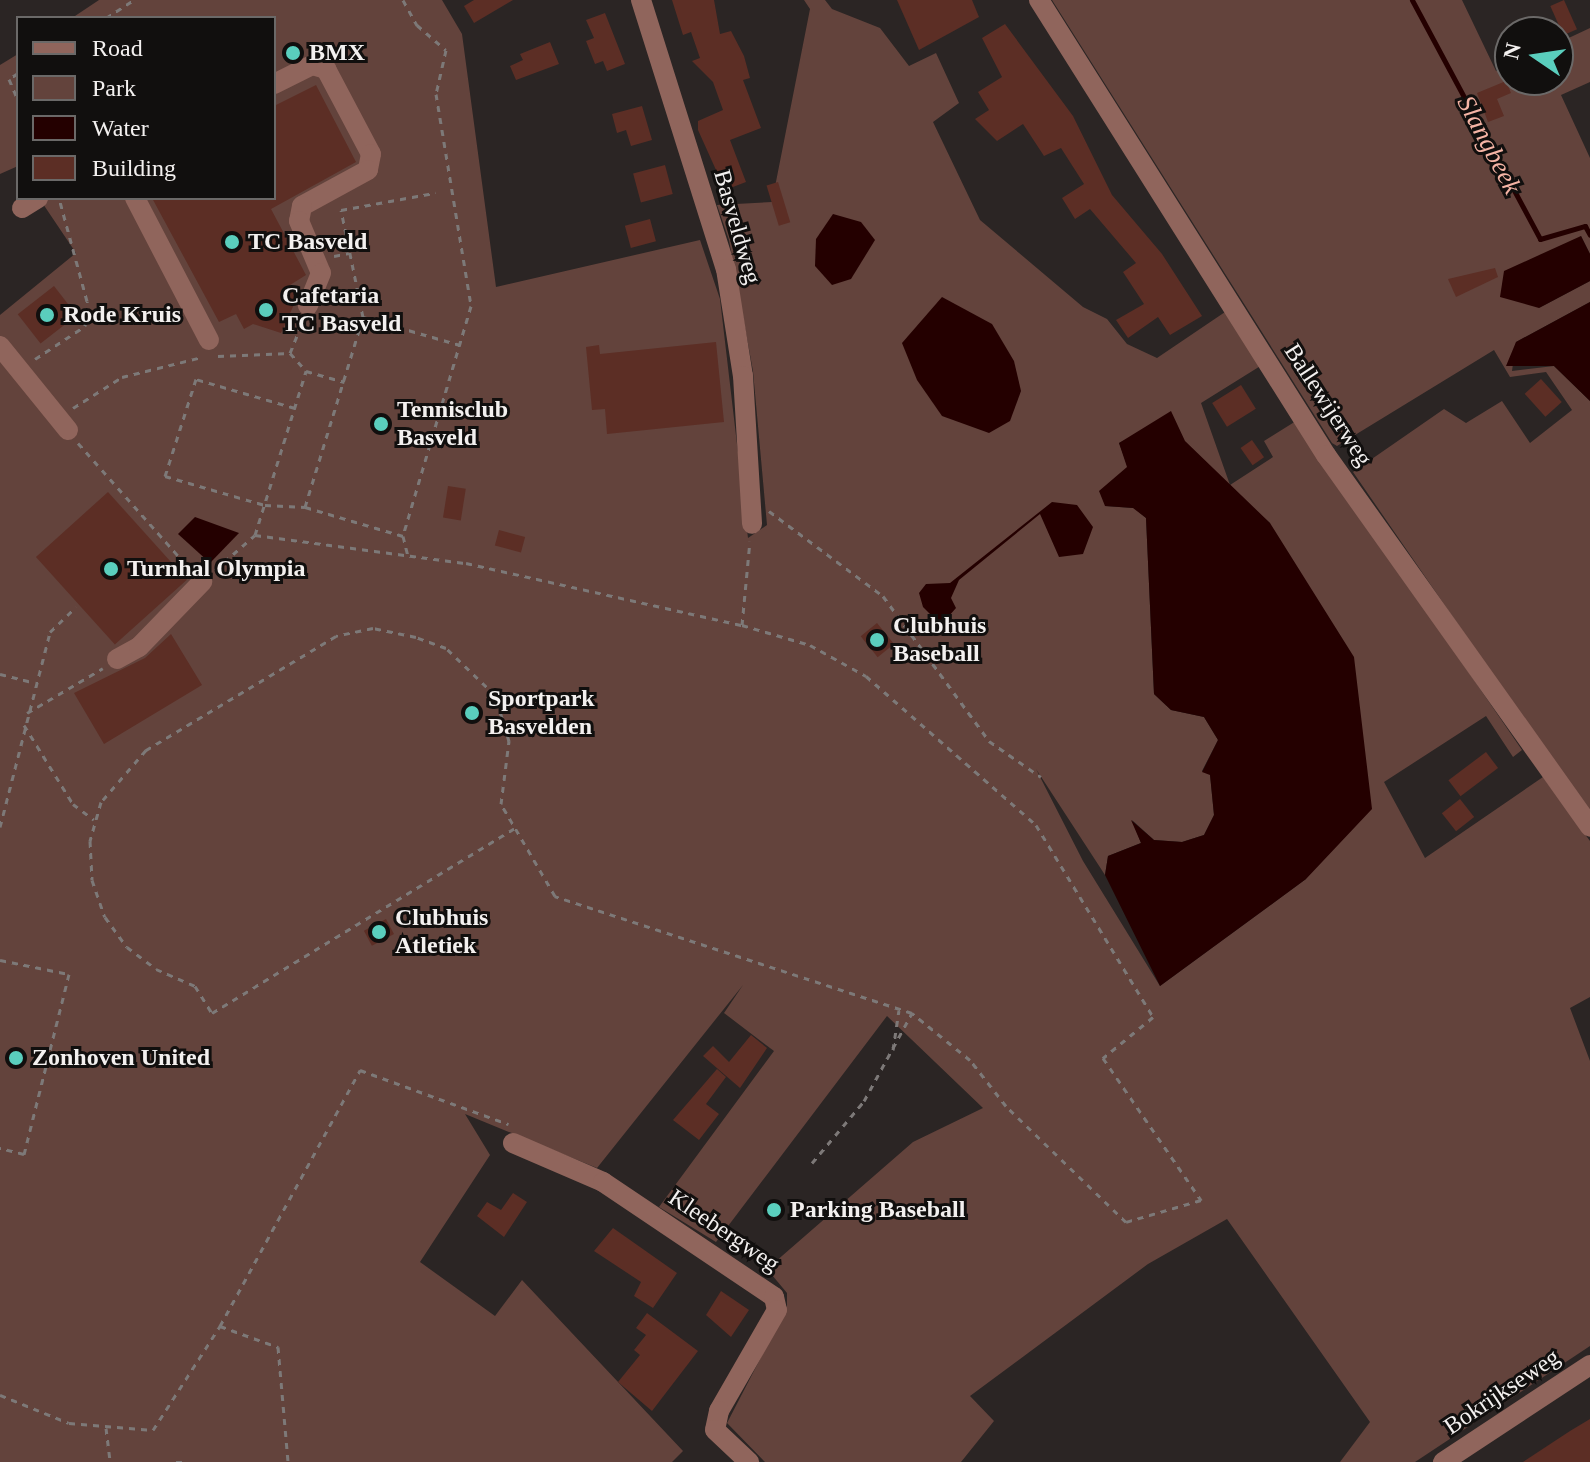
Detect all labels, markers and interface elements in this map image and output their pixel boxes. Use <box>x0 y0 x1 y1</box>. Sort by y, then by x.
legend <box>16 16 276 200</box>
north arrow <box>1494 16 1574 96</box>
text: Road <box>92 35 143 61</box>
place label: BMX <box>309 39 365 67</box>
text: N <box>1498 40 1526 61</box>
marker: BMX <box>284 44 302 62</box>
text: Park <box>92 75 136 101</box>
water label: Slangbeek <box>1450 91 1528 199</box>
text: Water <box>92 115 149 141</box>
text: Building <box>92 155 176 181</box>
street label: Basveldweg <box>707 167 767 287</box>
place label: TC Basveld <box>248 228 367 256</box>
marker: TC Basveld <box>223 233 241 251</box>
place label: Cafetaria TC Basveld <box>282 282 401 338</box>
place label: Rode Kruis <box>63 301 181 329</box>
marker: Cafetaria TC Basveld <box>257 301 275 319</box>
marker: Rode Kruis <box>38 306 56 324</box>
street label: Ballewijerweg <box>1278 338 1378 472</box>
place label: Tennisclub Basveld <box>397 396 508 452</box>
marker: Tennisclub Basveld <box>372 415 390 433</box>
place label: Turnhal Olympia <box>127 555 306 583</box>
marker: Turnhal Olympia <box>102 560 120 578</box>
place label: Clubhuis Baseball <box>893 612 986 668</box>
marker: Clubhuis Baseball <box>868 631 886 649</box>
place label: Sportpark Basvelden <box>488 685 595 741</box>
marker: Sportpark Basvelden <box>463 704 481 722</box>
place label: Clubhuis Atletiek <box>395 904 488 960</box>
marker: Clubhuis Atletiek <box>370 923 388 941</box>
place label: Zonhoven United <box>32 1044 210 1072</box>
marker: Zonhoven United <box>7 1049 25 1067</box>
street label: Kleebergweg <box>663 1183 785 1279</box>
place label: Parking Baseball <box>790 1196 965 1224</box>
marker: Parking Baseball <box>765 1201 783 1219</box>
street label: Bokrijkseweg <box>1439 1343 1565 1441</box>

